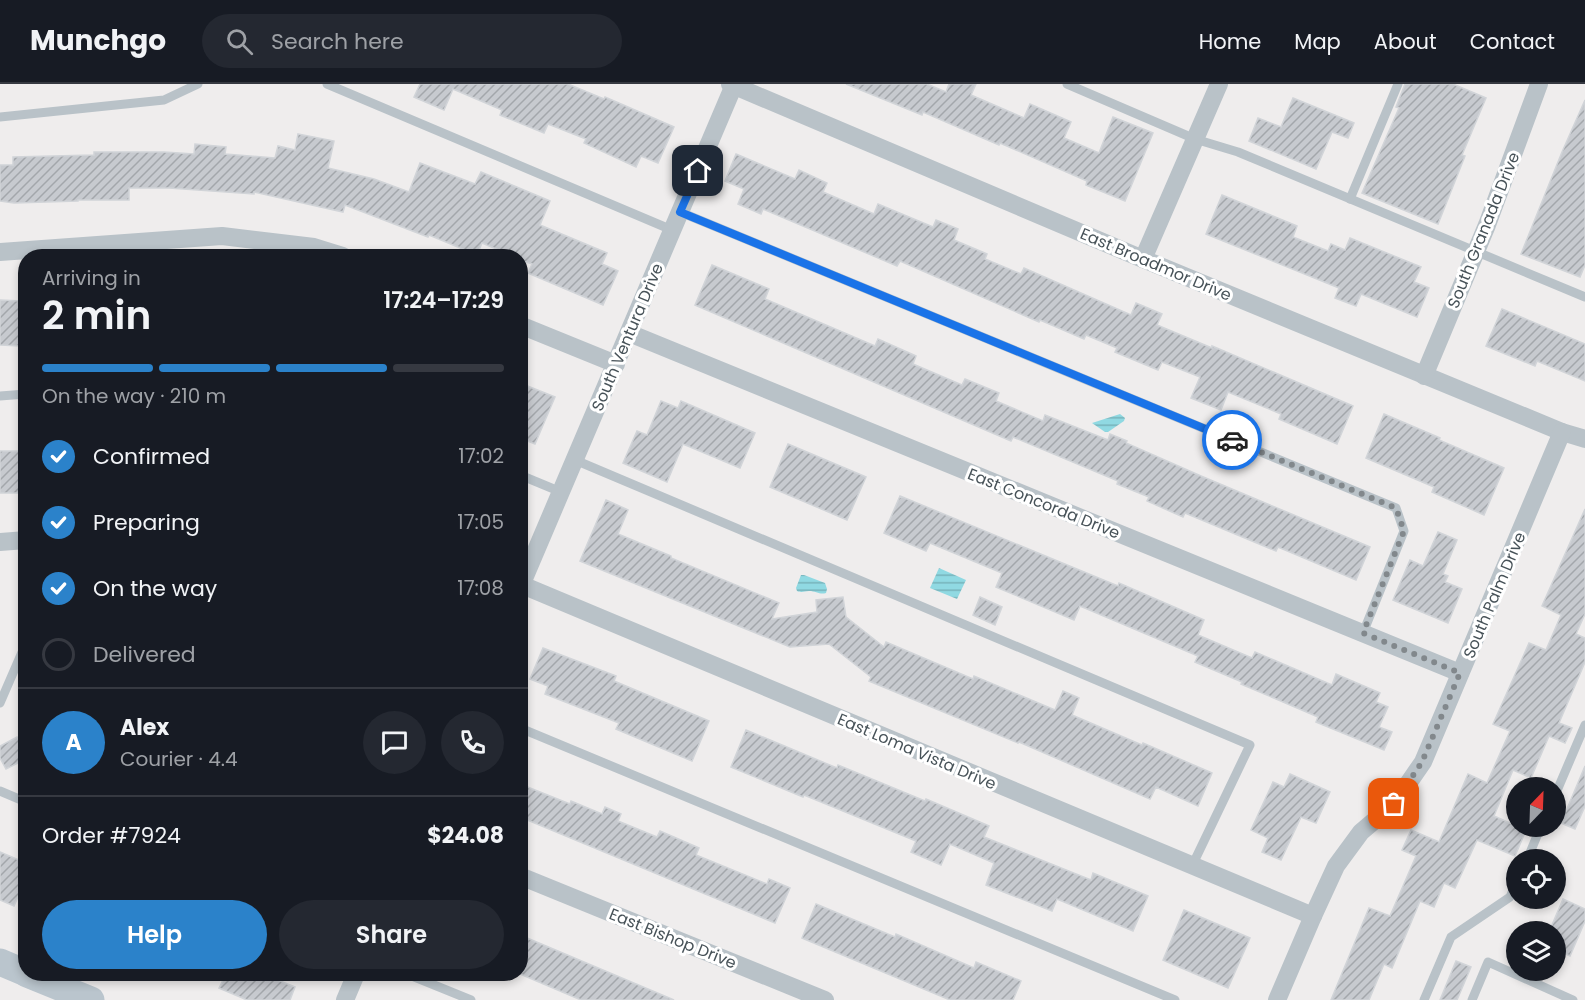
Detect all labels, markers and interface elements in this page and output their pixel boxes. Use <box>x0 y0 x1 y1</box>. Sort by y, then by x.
search box <box>202 14 622 68</box>
text: Munchgo <box>30 21 166 60</box>
icon: search <box>223 25 256 58</box>
text: Search here <box>271 26 404 57</box>
text: Home <box>1199 27 1261 56</box>
text: Map <box>1294 27 1341 56</box>
text: About <box>1374 27 1437 56</box>
text: Contact <box>1470 27 1555 56</box>
pin <box>672 145 723 196</box>
street label: South Granada Drive <box>1442 149 1525 312</box>
icon: home <box>681 154 714 187</box>
street label: East Broadmor Drive <box>1077 222 1235 307</box>
street label: South Ventura Drive <box>586 260 669 415</box>
text: Arriving in <box>42 264 141 292</box>
text: 17:24–17:29 <box>383 285 504 316</box>
text: 2 min <box>42 288 151 343</box>
text: On the way · 210 m <box>42 382 226 410</box>
courier <box>1202 410 1262 470</box>
icon: car <box>1216 424 1249 457</box>
icon: check <box>42 440 75 473</box>
text: Confirmed <box>93 441 210 472</box>
text: 17:02 <box>458 442 504 470</box>
street label: East Concorda Drive <box>964 462 1123 545</box>
icon: check <box>42 506 75 539</box>
text: Preparing <box>93 507 200 538</box>
text: 17:05 <box>457 508 504 536</box>
street label: South Palm Drive <box>1457 528 1531 662</box>
icon: check <box>42 572 75 605</box>
text: On the way <box>93 573 217 604</box>
text: 17:08 <box>457 574 504 602</box>
text: Delivered <box>93 639 196 670</box>
street label: East Loma Vista Drive <box>834 708 1000 795</box>
button: chat <box>363 711 426 774</box>
button: phone <box>441 711 504 774</box>
text: Alex <box>120 712 169 743</box>
text: A <box>65 727 82 758</box>
text: Courier · 4.4 <box>120 745 238 773</box>
north arrow <box>1506 777 1566 837</box>
map controls <box>1506 777 1566 981</box>
pin <box>1368 778 1419 829</box>
icon: bag <box>1377 787 1410 820</box>
text: Order #7924 <box>42 820 181 851</box>
text: $24.08 <box>427 820 504 851</box>
button: locate <box>1506 849 1566 909</box>
button: Help <box>42 900 267 969</box>
button: Share <box>279 900 504 969</box>
street label: East Bishop Drive <box>606 902 740 974</box>
button: layers <box>1506 921 1566 981</box>

